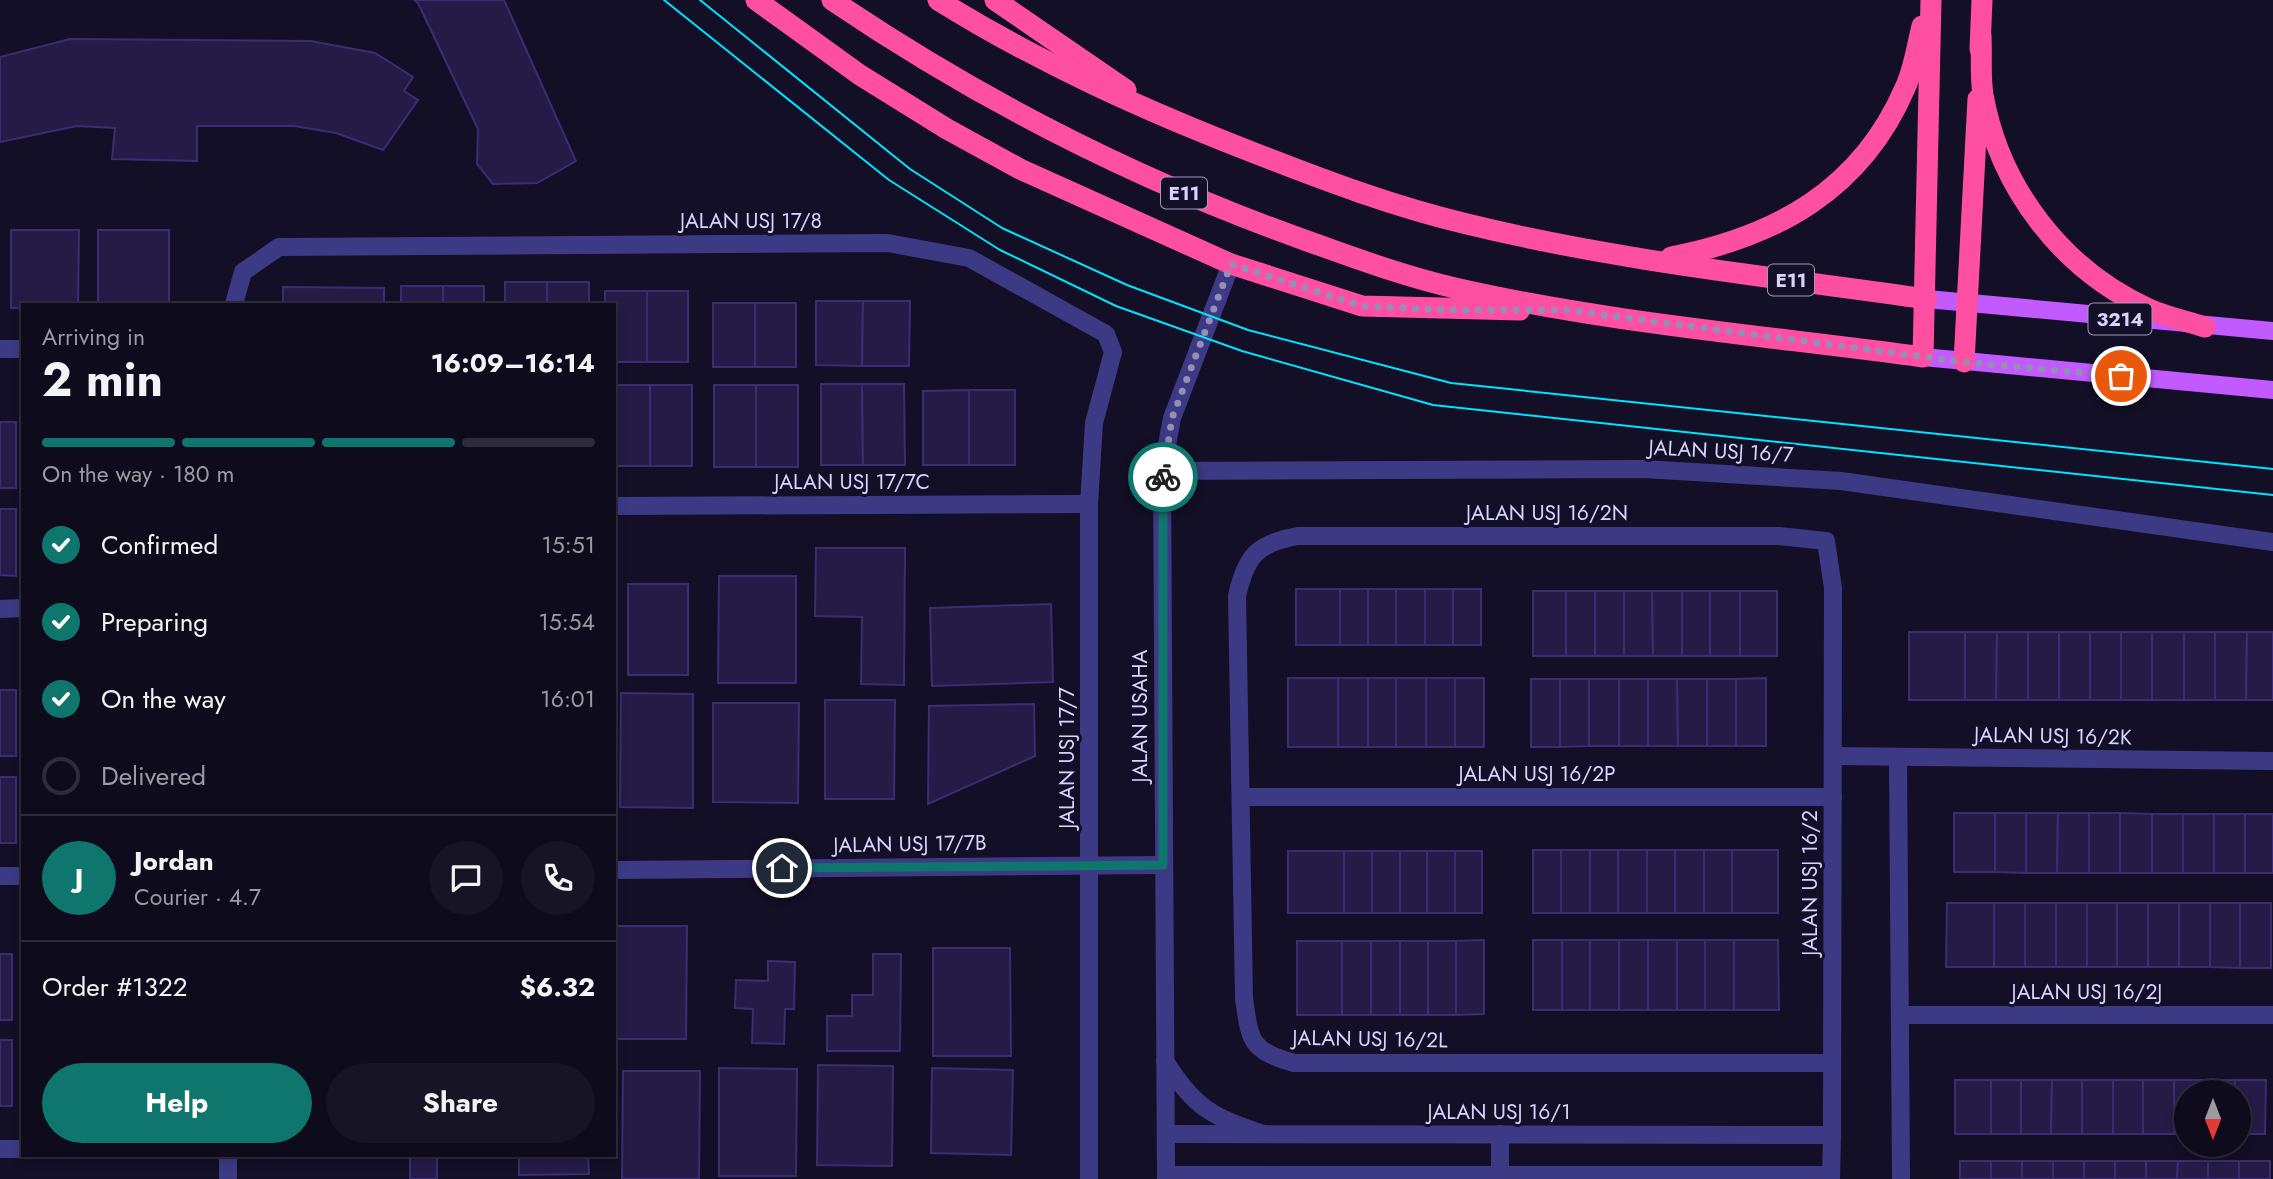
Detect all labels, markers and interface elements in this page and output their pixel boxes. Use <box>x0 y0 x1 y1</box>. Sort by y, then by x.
road number: E11 <box>1161 178 1207 209</box>
street label: JALAN USJ 17/8 <box>677 206 822 236</box>
road number: E11 <box>1768 264 1814 296</box>
road number: 3214 <box>2088 304 2152 334</box>
text: Arriving in <box>42 320 145 354</box>
text: 16:09–16:14 <box>431 344 595 382</box>
pin <box>2091 346 2151 406</box>
text: 2 min <box>42 347 163 413</box>
icon: bag <box>2102 357 2140 395</box>
street label: JALAN USJ 16/7 <box>1645 432 1794 470</box>
courier <box>1128 442 1198 512</box>
text: On the way · 180 m <box>42 457 234 491</box>
icon: bike <box>1144 458 1182 496</box>
street label: JALAN USJ 17/7C <box>771 467 930 497</box>
street label: JALAN USJ 16/2N <box>1463 498 1628 528</box>
icon: check <box>42 526 80 564</box>
text: Confirmed <box>101 526 218 564</box>
text: 15:51 <box>541 528 595 562</box>
icon: check <box>42 603 80 641</box>
text: Preparing <box>101 603 208 641</box>
text: 15:54 <box>538 605 595 639</box>
street label: JALAN USAHA <box>1125 649 1155 785</box>
icon: check <box>42 680 80 718</box>
text: On the way <box>101 680 226 718</box>
text: 16:01 <box>540 682 595 716</box>
street label: JALAN USJ 17/7 <box>1052 687 1082 832</box>
street label: JALAN USJ 16/2K <box>1971 720 2132 752</box>
text: Delivered <box>101 757 206 795</box>
street label: JALAN USJ 16/2P <box>1455 759 1616 789</box>
street label: JALAN USJ 16/2 <box>1795 810 1825 959</box>
street label: JALAN USJ 17/7B <box>830 828 987 860</box>
pin <box>752 838 812 898</box>
button: chat <box>429 841 503 915</box>
button: phone <box>521 841 595 915</box>
text: Jordan <box>134 842 214 880</box>
icon: home <box>763 849 801 887</box>
text: J <box>75 859 83 897</box>
text: Courier · 4.7 <box>134 880 261 914</box>
text: Order #1322 <box>42 968 188 1006</box>
text: $6.32 <box>520 968 595 1006</box>
street label: JALAN USJ 16/2J <box>2009 977 2162 1007</box>
street label: JALAN USJ 16/2L <box>1289 1023 1448 1055</box>
button: Help <box>42 1063 312 1143</box>
button: Share <box>326 1063 595 1143</box>
north arrow <box>2174 1080 2250 1157</box>
map controls <box>2174 1080 2251 1157</box>
street label: JALAN USJ 16/1 <box>1424 1097 1571 1127</box>

